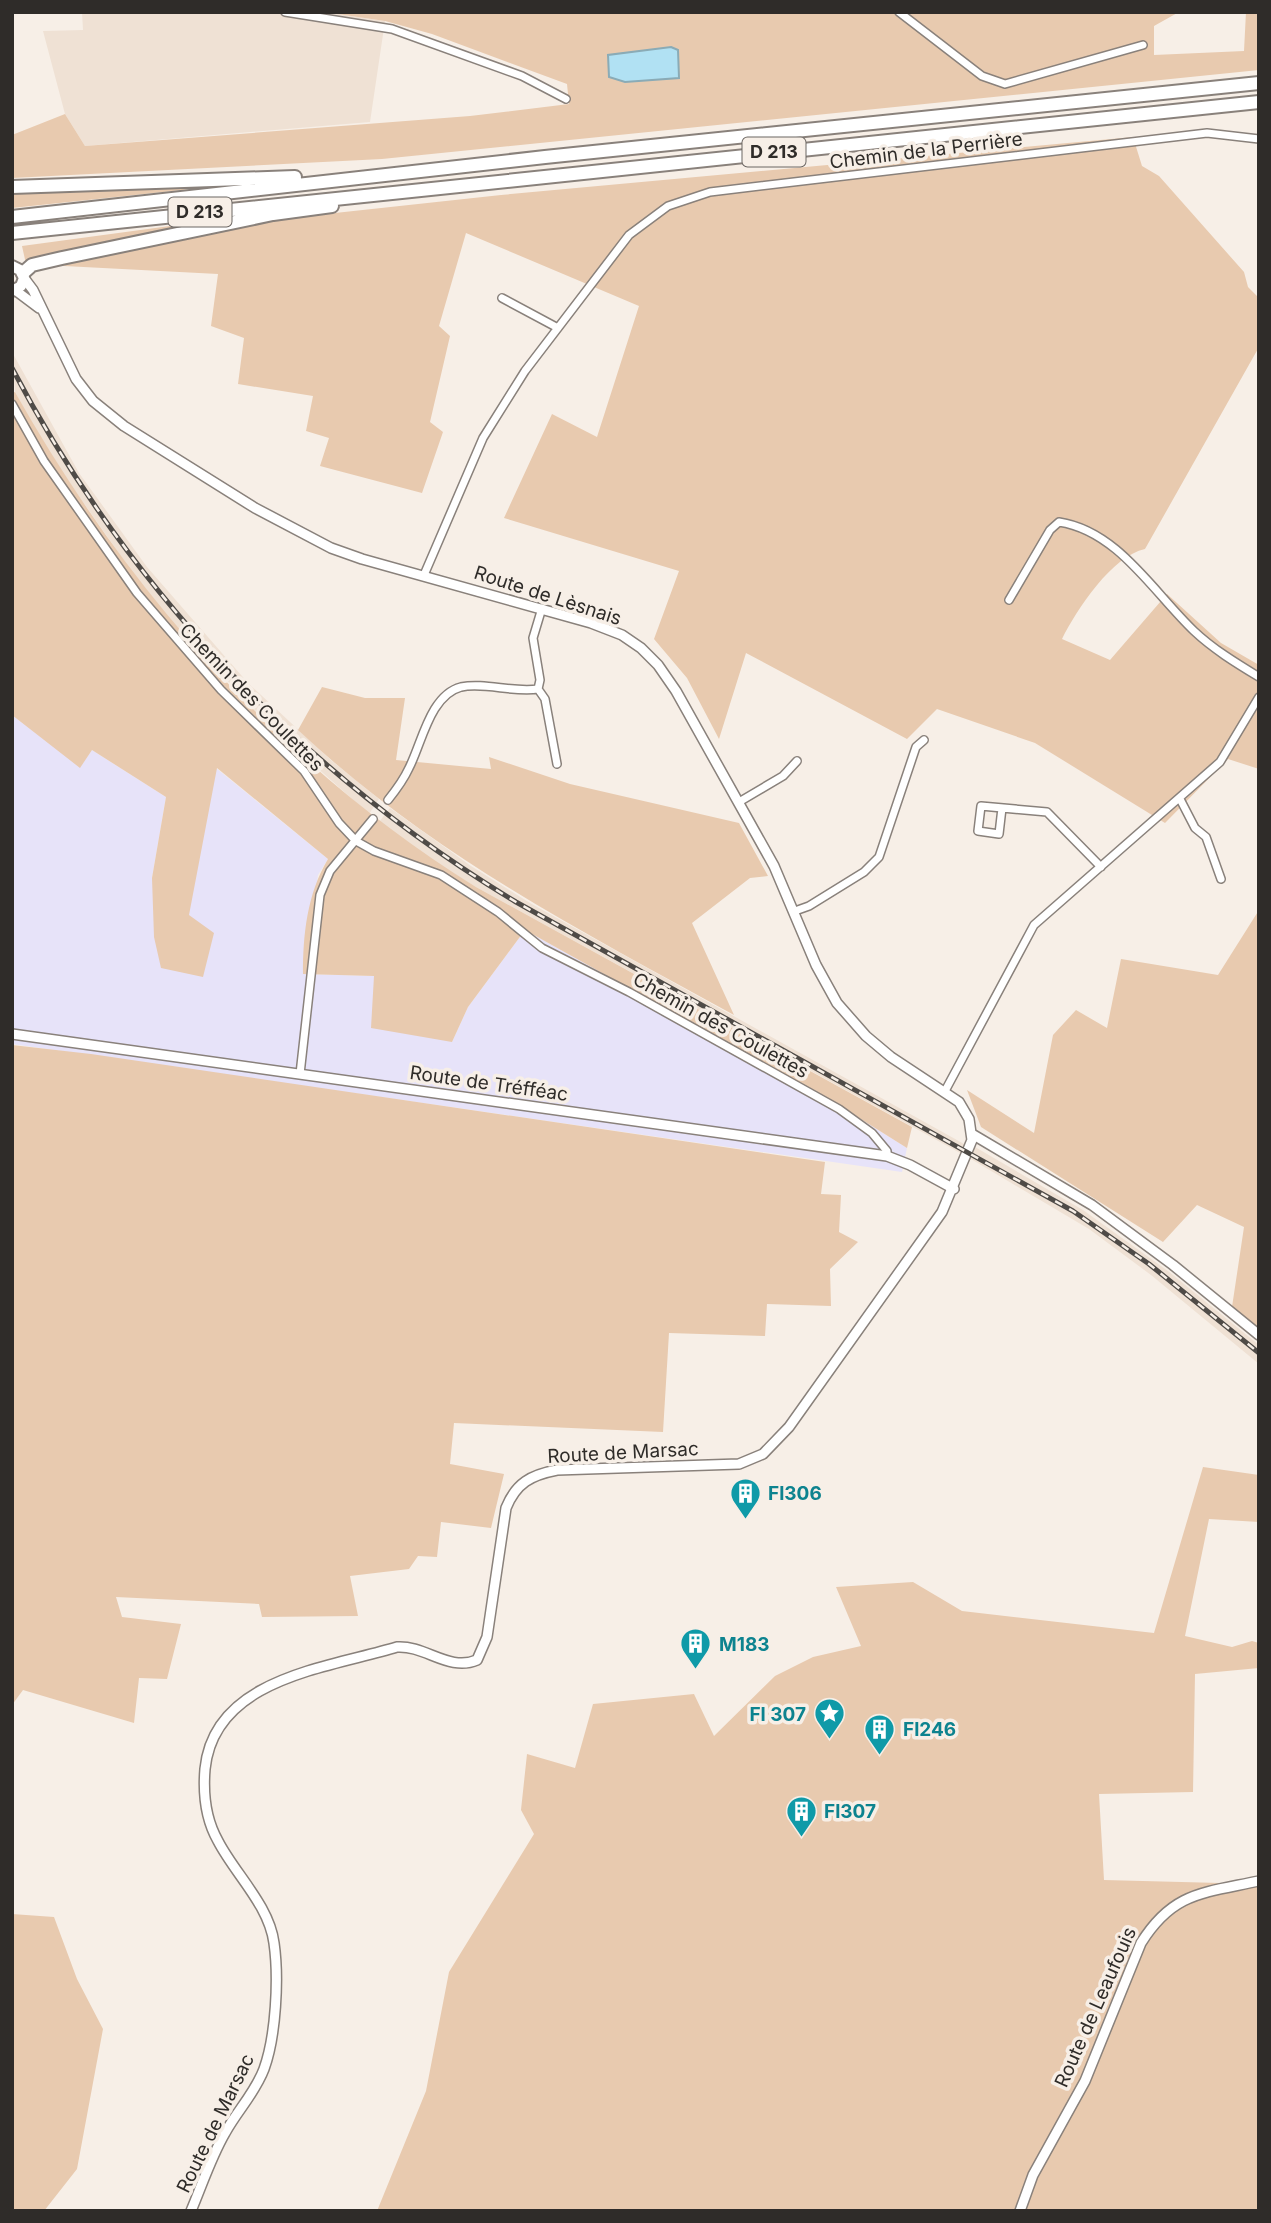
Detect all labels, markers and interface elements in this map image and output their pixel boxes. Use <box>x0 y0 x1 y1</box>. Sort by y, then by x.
street label: Chemin de la Perrière <box>828 127 1024 174</box>
road number: D 213 <box>742 138 806 167</box>
road number: D 213 <box>168 197 232 226</box>
street label: Route de Lèsnais <box>471 561 624 630</box>
street label: Chemin des Coulettes <box>175 618 328 776</box>
street label: Chemin des Coulettes <box>629 968 813 1083</box>
street label: Route de Tréfféac <box>408 1061 570 1106</box>
street label: Route de Marsac <box>547 1437 699 1468</box>
building icon: Fl306 <box>728 1476 762 1520</box>
place label: Fl306 <box>768 1482 822 1505</box>
building icon: M183 <box>679 1627 713 1671</box>
place label: M183 <box>719 1633 770 1656</box>
place icon: Fl 307 <box>812 1697 846 1741</box>
place label: Fl 307 <box>749 1703 806 1726</box>
building icon: Fl246 <box>863 1712 897 1756</box>
place label: Fl246 <box>903 1718 956 1741</box>
building icon: Fl307 <box>784 1794 818 1838</box>
place label: Fl307 <box>824 1800 876 1823</box>
street label: Route de Leaufouis <box>1050 1924 1141 2091</box>
street label: Route de Marsac <box>172 2050 259 2196</box>

